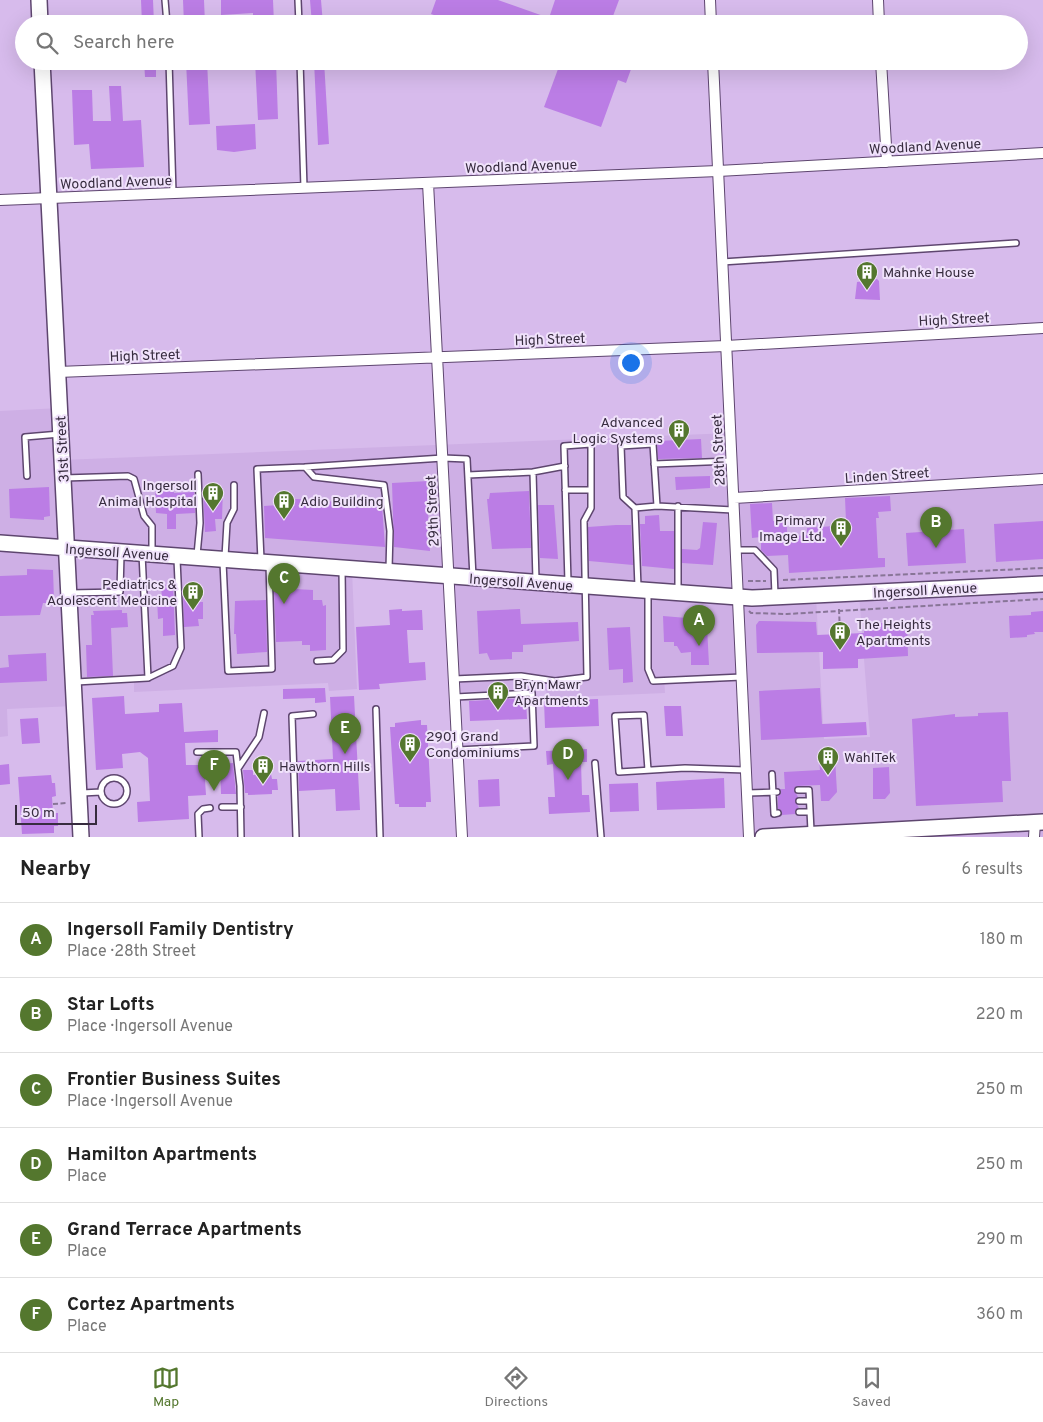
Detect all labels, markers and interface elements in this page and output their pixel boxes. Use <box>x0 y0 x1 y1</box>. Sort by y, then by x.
search box <box>15 15 1028 70</box>
icon: search <box>33 29 61 57</box>
text: Search here <box>73 31 175 55</box>
street label: Woodland Avenue <box>869 136 982 159</box>
street label: Woodland Avenue <box>465 157 577 178</box>
street label: Woodland Avenue <box>60 173 172 194</box>
building icon: Mahnke House <box>855 260 879 291</box>
place label: Mahnke House <box>883 265 974 282</box>
street label: High Street <box>918 310 990 331</box>
street label: High Street <box>514 331 586 350</box>
street label: High Street <box>109 347 181 366</box>
your location <box>618 350 644 376</box>
street label: 28th Street <box>709 414 730 486</box>
street label: 31st Street <box>53 415 74 483</box>
place label: Advanced Logic Systems <box>573 415 663 448</box>
building icon: Advanced Logic Systems <box>667 418 691 449</box>
street label: Linden Street <box>844 465 930 488</box>
street label: 29th Street <box>423 475 444 547</box>
place label: Ingersoll Animal Hospital <box>98 478 197 511</box>
building icon: Ingersoll Animal Hospital <box>201 481 225 512</box>
building icon: Adio Building <box>272 489 296 520</box>
place label: Adio Building <box>300 494 384 511</box>
pin: B <box>920 507 952 548</box>
place label: Primary Image Ltd. <box>759 513 825 546</box>
building icon: Primary Image Ltd. <box>829 516 853 547</box>
street label: Ingersoll Avenue <box>64 541 169 566</box>
pin: C <box>268 563 300 604</box>
street label: Ingersoll Avenue <box>468 571 573 596</box>
place label: Pediatrics & Adolescent Medicine <box>47 577 178 610</box>
building icon: Pediatrics & Adolescent Medicine <box>181 580 205 611</box>
street label: Ingersoll Avenue <box>873 580 977 603</box>
pin: A <box>683 605 715 646</box>
place label: The Heights Apartments <box>856 617 931 650</box>
building icon: The Heights Apartments <box>828 620 852 651</box>
place label: Bryn Mawr Apartments <box>514 677 589 710</box>
building icon: Bryn Mawr Apartments <box>486 680 510 711</box>
pin: E <box>329 713 361 754</box>
place label: 2901 Grand Condominiums <box>426 729 520 762</box>
building icon: 2901 Grand Condominiums <box>398 732 422 763</box>
pin: D <box>552 739 584 780</box>
building icon: WahlTek <box>816 745 840 776</box>
pin: F <box>198 750 230 791</box>
place label: WahlTek <box>844 750 896 767</box>
building icon: Hawthorn Hills <box>251 754 275 785</box>
place label: Hawthorn Hills <box>279 759 370 776</box>
scale bar <box>15 802 98 825</box>
text: 50 m <box>22 805 55 822</box>
text: Nearby <box>20 856 91 883</box>
text: 6 results <box>961 860 1023 880</box>
text: Ingersoll Family Dentistry <box>67 918 294 942</box>
text: A <box>30 930 42 950</box>
text: 180 m <box>980 930 1023 950</box>
text: Place · 28th Street <box>67 942 196 962</box>
text: Star Lofts <box>67 993 155 1017</box>
text: B <box>30 1005 42 1025</box>
text: 220 m <box>976 1005 1023 1025</box>
text: Place · Ingersoll Avenue <box>67 1017 233 1037</box>
text: Frontier Business Suites <box>67 1068 281 1092</box>
text: C <box>31 1080 41 1100</box>
text: 250 m <box>976 1080 1023 1100</box>
text: Place · Ingersoll Avenue <box>67 1092 233 1112</box>
text: Hamilton Apartments <box>67 1143 257 1167</box>
text: D <box>30 1155 42 1175</box>
text: 250 m <box>976 1155 1023 1175</box>
text: Place <box>67 1167 107 1187</box>
text: Grand Terrace Apartments <box>67 1218 302 1242</box>
text: E <box>31 1230 41 1250</box>
text: 290 m <box>976 1230 1023 1250</box>
text: Place <box>67 1242 107 1262</box>
text: Cortez Apartments <box>67 1293 235 1317</box>
text: F <box>31 1305 41 1325</box>
text: 360 m <box>976 1305 1023 1325</box>
text: Place <box>67 1317 107 1337</box>
tab: Map <box>152 1364 180 1411</box>
tab: Directions <box>484 1364 548 1411</box>
tab: Saved <box>852 1364 891 1411</box>

